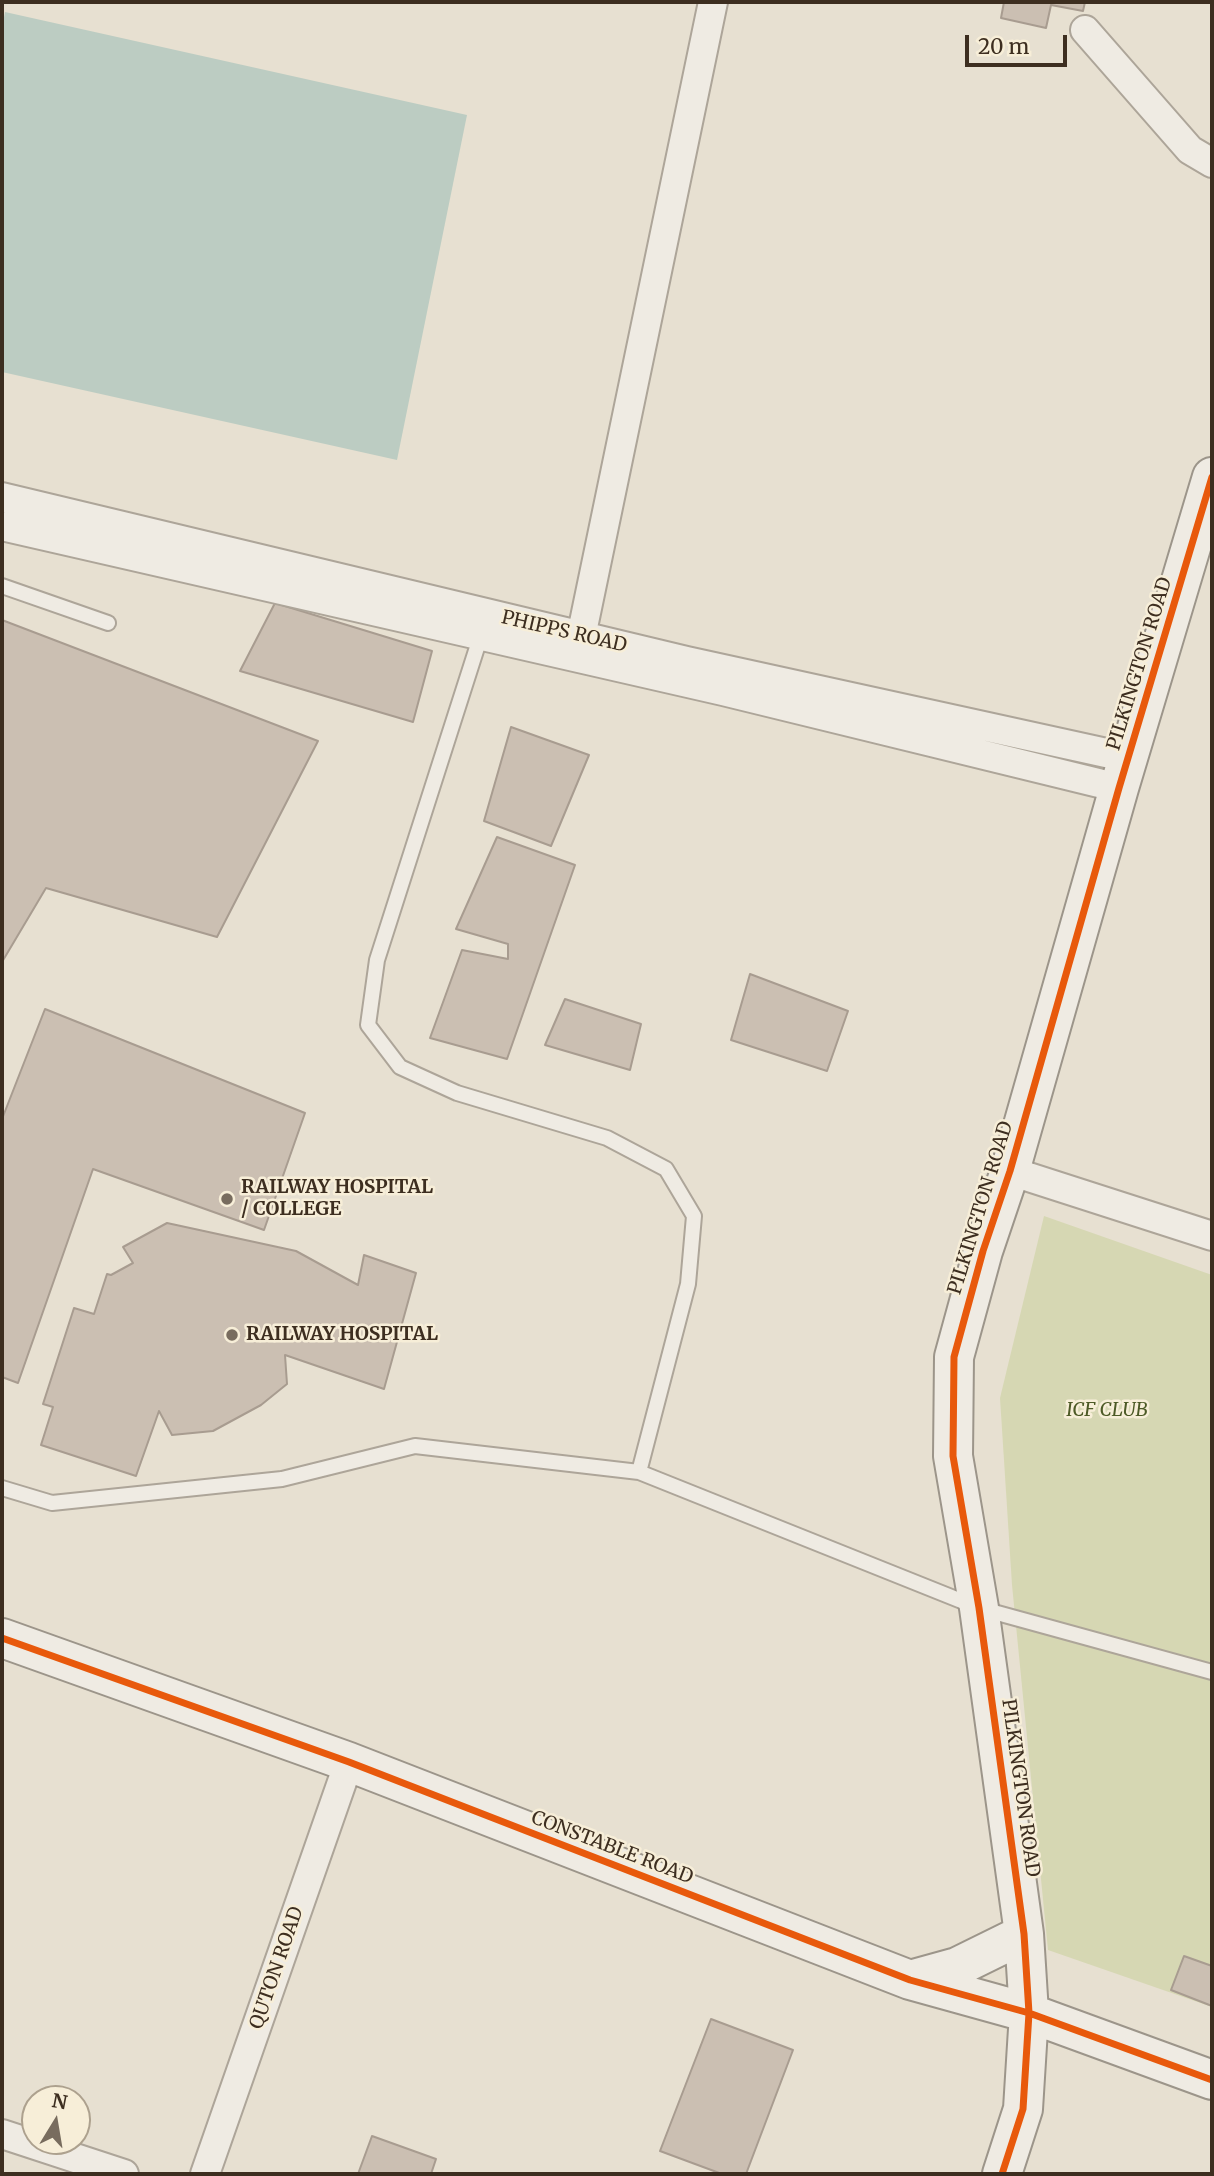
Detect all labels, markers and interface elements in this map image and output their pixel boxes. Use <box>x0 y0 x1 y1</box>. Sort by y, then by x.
scale bar <box>969 21 1070 65</box>
text: 20 m <box>978 33 1029 60</box>
street label: PILKINGTON ROAD <box>1103 575 1177 753</box>
street label: PHIPPS ROAD <box>499 607 629 657</box>
street label: PILKINGTON ROAD <box>944 1119 1018 1297</box>
place label: RAILWAY HOSPITAL / COLLEGE <box>241 1177 433 1221</box>
marker: RAILWAY HOSPITAL / COLLEGE <box>219 1191 235 1207</box>
place label: RAILWAY HOSPITAL <box>246 1324 438 1346</box>
marker: RAILWAY HOSPITAL <box>224 1327 240 1343</box>
park label: ICF CLUB <box>1066 1400 1148 1422</box>
street label: PILKINGTON ROAD <box>996 1697 1044 1879</box>
street label: CONSTABLE ROAD <box>528 1807 696 1889</box>
street label: QUTON ROAD <box>245 1904 309 2032</box>
north arrow <box>21 2085 91 2155</box>
text: N <box>50 2088 69 2115</box>

